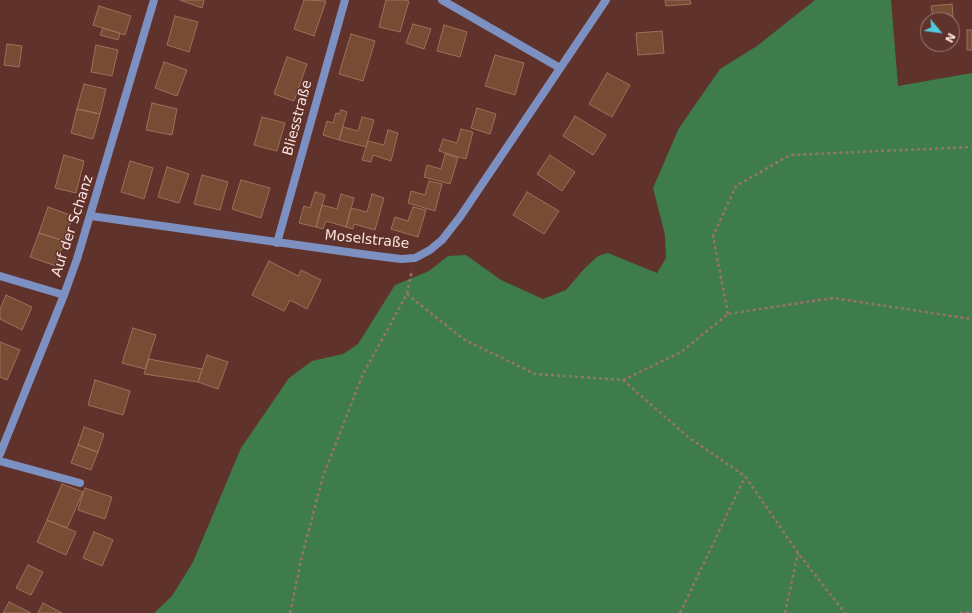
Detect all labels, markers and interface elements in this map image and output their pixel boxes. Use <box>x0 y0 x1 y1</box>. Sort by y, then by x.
north arrow <box>920 12 960 52</box>
text: N <box>942 30 958 45</box>
street label: Bliesstraße <box>280 78 316 158</box>
street label: Auf der Schanz <box>49 173 97 279</box>
street label: Moselstraße <box>324 227 410 253</box>

